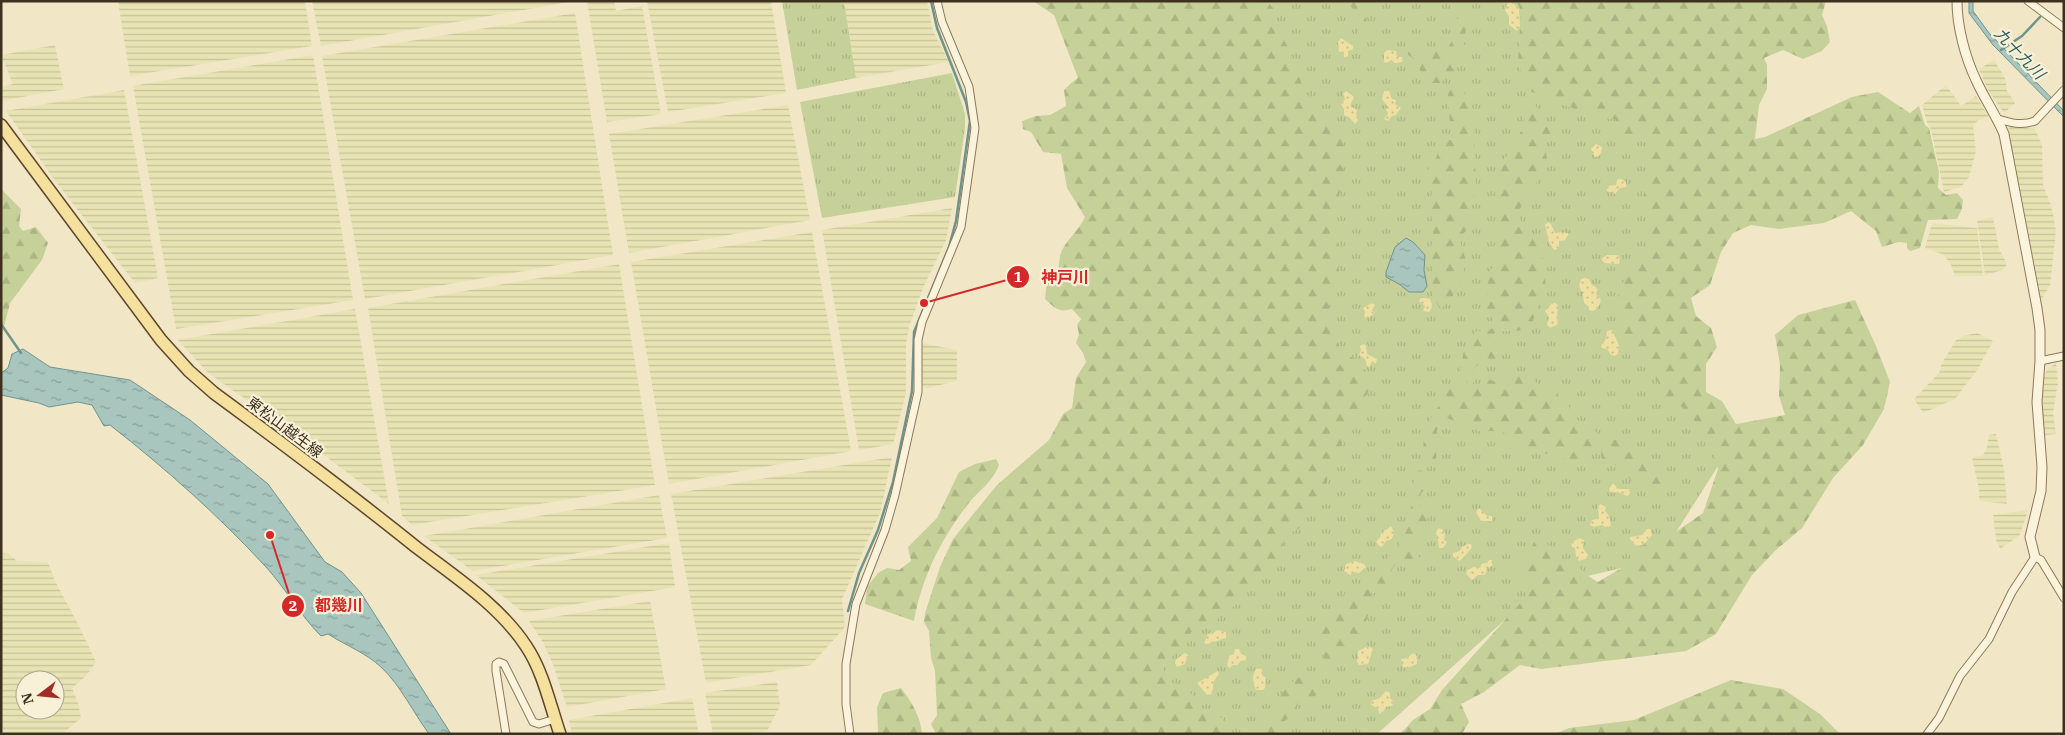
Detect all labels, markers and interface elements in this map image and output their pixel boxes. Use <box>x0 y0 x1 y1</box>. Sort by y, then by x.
water label: 九十九川 <box>1991 23 2051 84</box>
callout: 神戸川 <box>1006 261 1099 292</box>
text: 1 <box>1013 267 1023 286</box>
text: 神戸川 <box>1041 267 1089 287</box>
street label: 東松山越生線 <box>243 392 327 462</box>
callout: 都幾川 <box>280 590 373 621</box>
text: 都幾川 <box>315 595 363 615</box>
text: 2 <box>288 596 298 615</box>
north arrow <box>15 670 65 720</box>
text: N <box>17 691 38 706</box>

